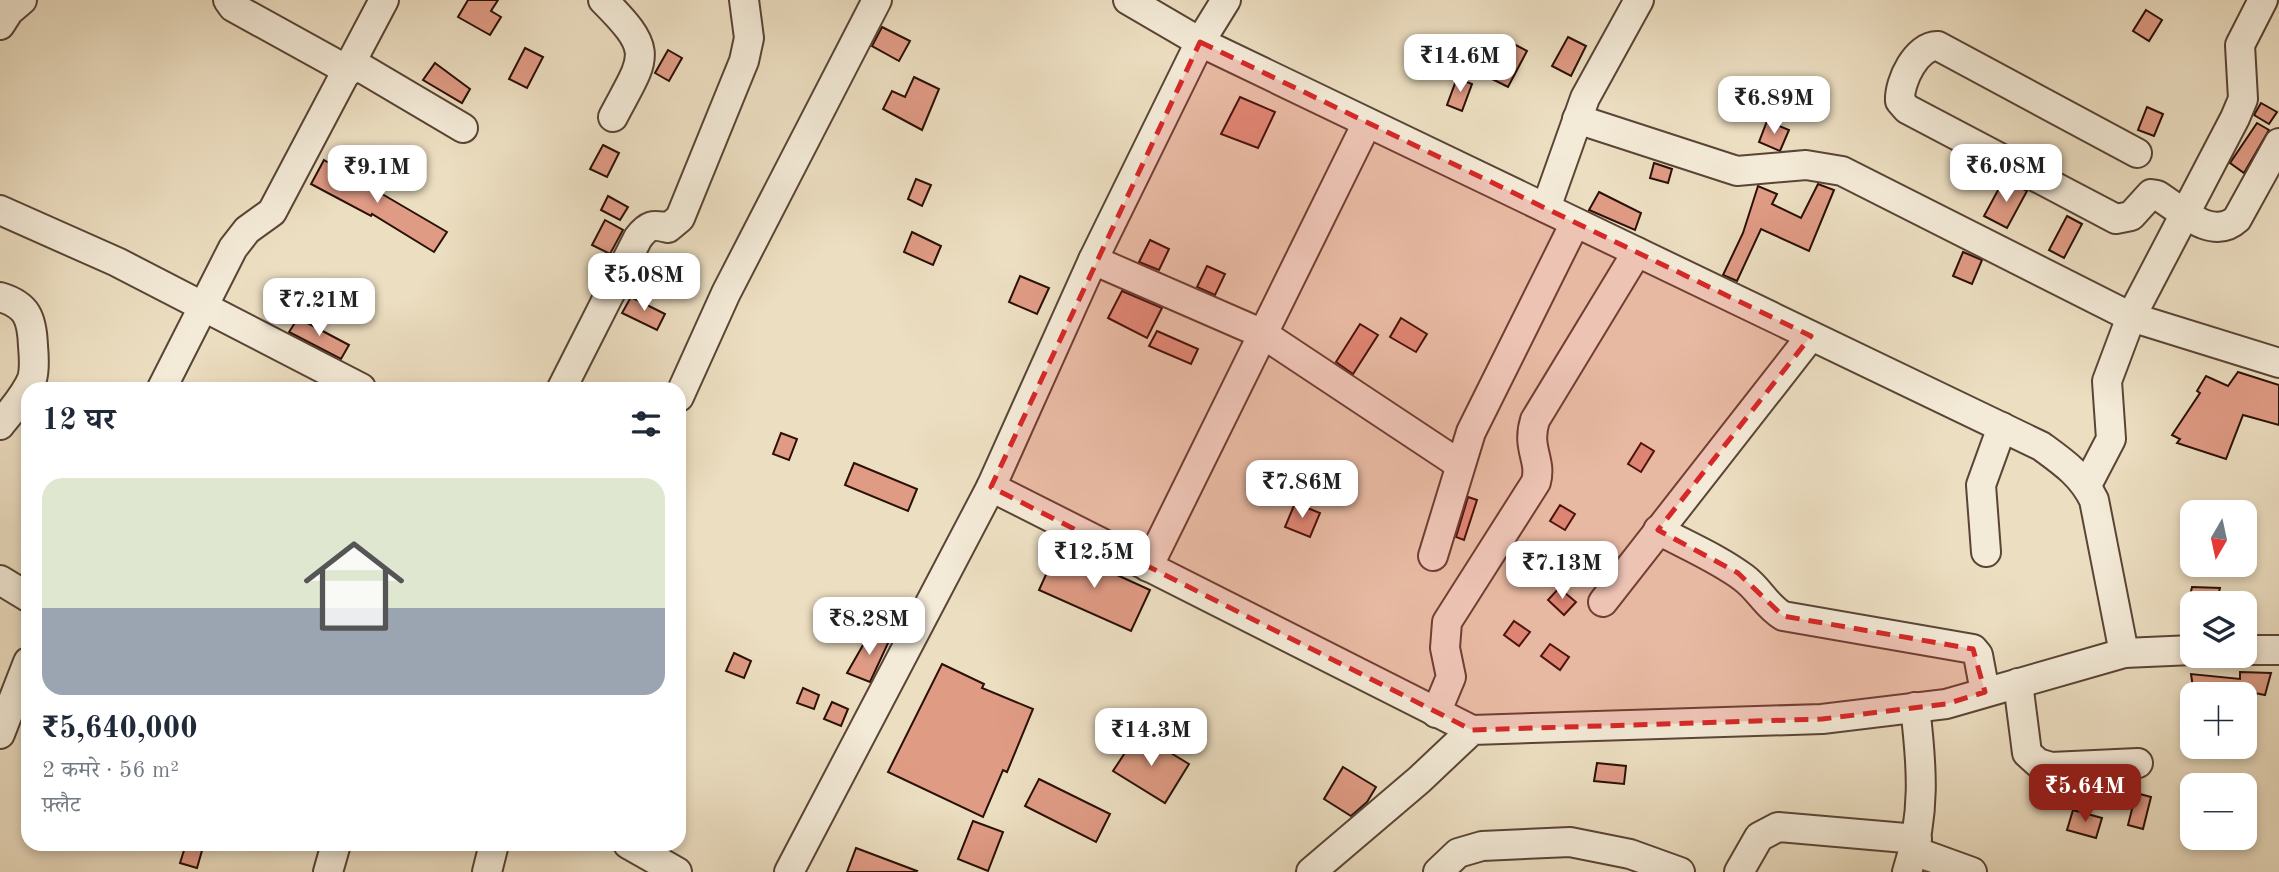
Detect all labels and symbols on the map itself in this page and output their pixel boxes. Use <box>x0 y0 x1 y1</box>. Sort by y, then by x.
pin: ₹14.6M <box>1403 34 1517 94</box>
pin: ₹6.89M <box>1717 76 1831 136</box>
pin: ₹6.08M <box>1949 144 2063 204</box>
pin: ₹9.1M <box>328 146 426 205</box>
pin: ₹5.08M <box>587 254 701 313</box>
pin: ₹7.21M <box>262 278 376 338</box>
pin: ₹7.86M <box>1245 461 1359 520</box>
north arrow <box>2180 500 2258 578</box>
pin: ₹12.5M <box>1037 530 1151 590</box>
pin: ₹7.13M <box>1505 542 1619 601</box>
pin: ₹8.28M <box>812 598 926 657</box>
pin: ₹14.3M <box>1094 708 1208 768</box>
pin: ₹5.64M <box>2028 764 2142 824</box>

